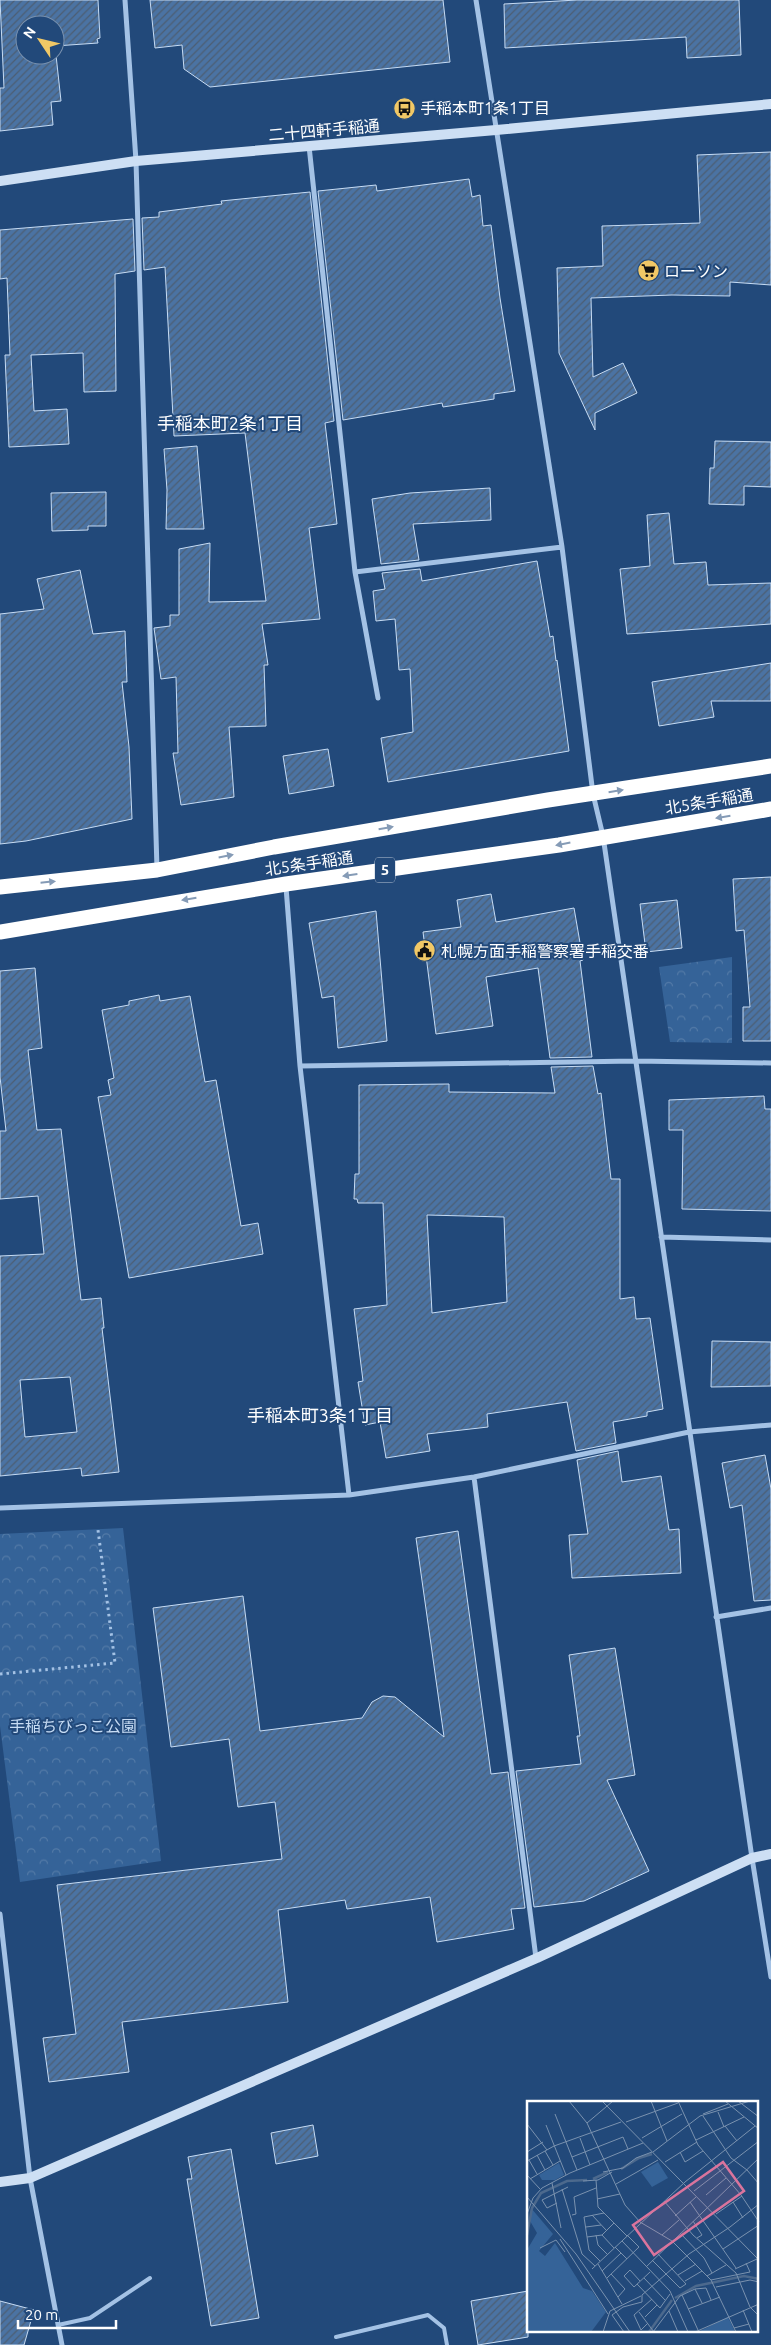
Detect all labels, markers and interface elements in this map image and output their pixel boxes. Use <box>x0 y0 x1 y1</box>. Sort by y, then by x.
north arrow <box>15 15 65 65</box>
text: N <box>20 24 39 41</box>
bus stop icon: 手稲本町1条1丁目 <box>392 96 416 120</box>
place label: 手稲本町1条1丁目 <box>420 99 550 117</box>
street label: 二十四軒手稲通 <box>267 116 381 144</box>
supermarket icon: ローソン <box>636 259 660 283</box>
place label: ローソン <box>664 262 728 280</box>
district label: 手稲本町2条1丁目 <box>157 413 303 433</box>
street label: 北5条手稲通 <box>664 785 754 817</box>
one-way arrow <box>608 786 624 794</box>
one-way arrow <box>714 813 730 821</box>
one-way arrow <box>379 823 395 831</box>
one-way arrow <box>555 840 570 848</box>
street label: 北5条手稲通 <box>264 848 354 878</box>
one-way arrow <box>219 852 235 860</box>
road number: 5 <box>375 858 395 882</box>
one-way arrow <box>342 871 358 879</box>
one-way arrow <box>41 878 57 886</box>
one-way arrow <box>181 896 197 904</box>
public building icon: 札幌方面手稲警察署手稲交番 <box>413 939 437 963</box>
place label: 札幌方面手稲警察署手稲交番 <box>441 942 649 960</box>
district label: 手稲本町3条1丁目 <box>247 1405 393 1425</box>
park label: 手稲ちびっこ公園 <box>9 1717 137 1735</box>
inset map <box>527 2101 758 2332</box>
scale bar <box>18 2298 115 2330</box>
text: 20 m <box>25 2306 58 2323</box>

